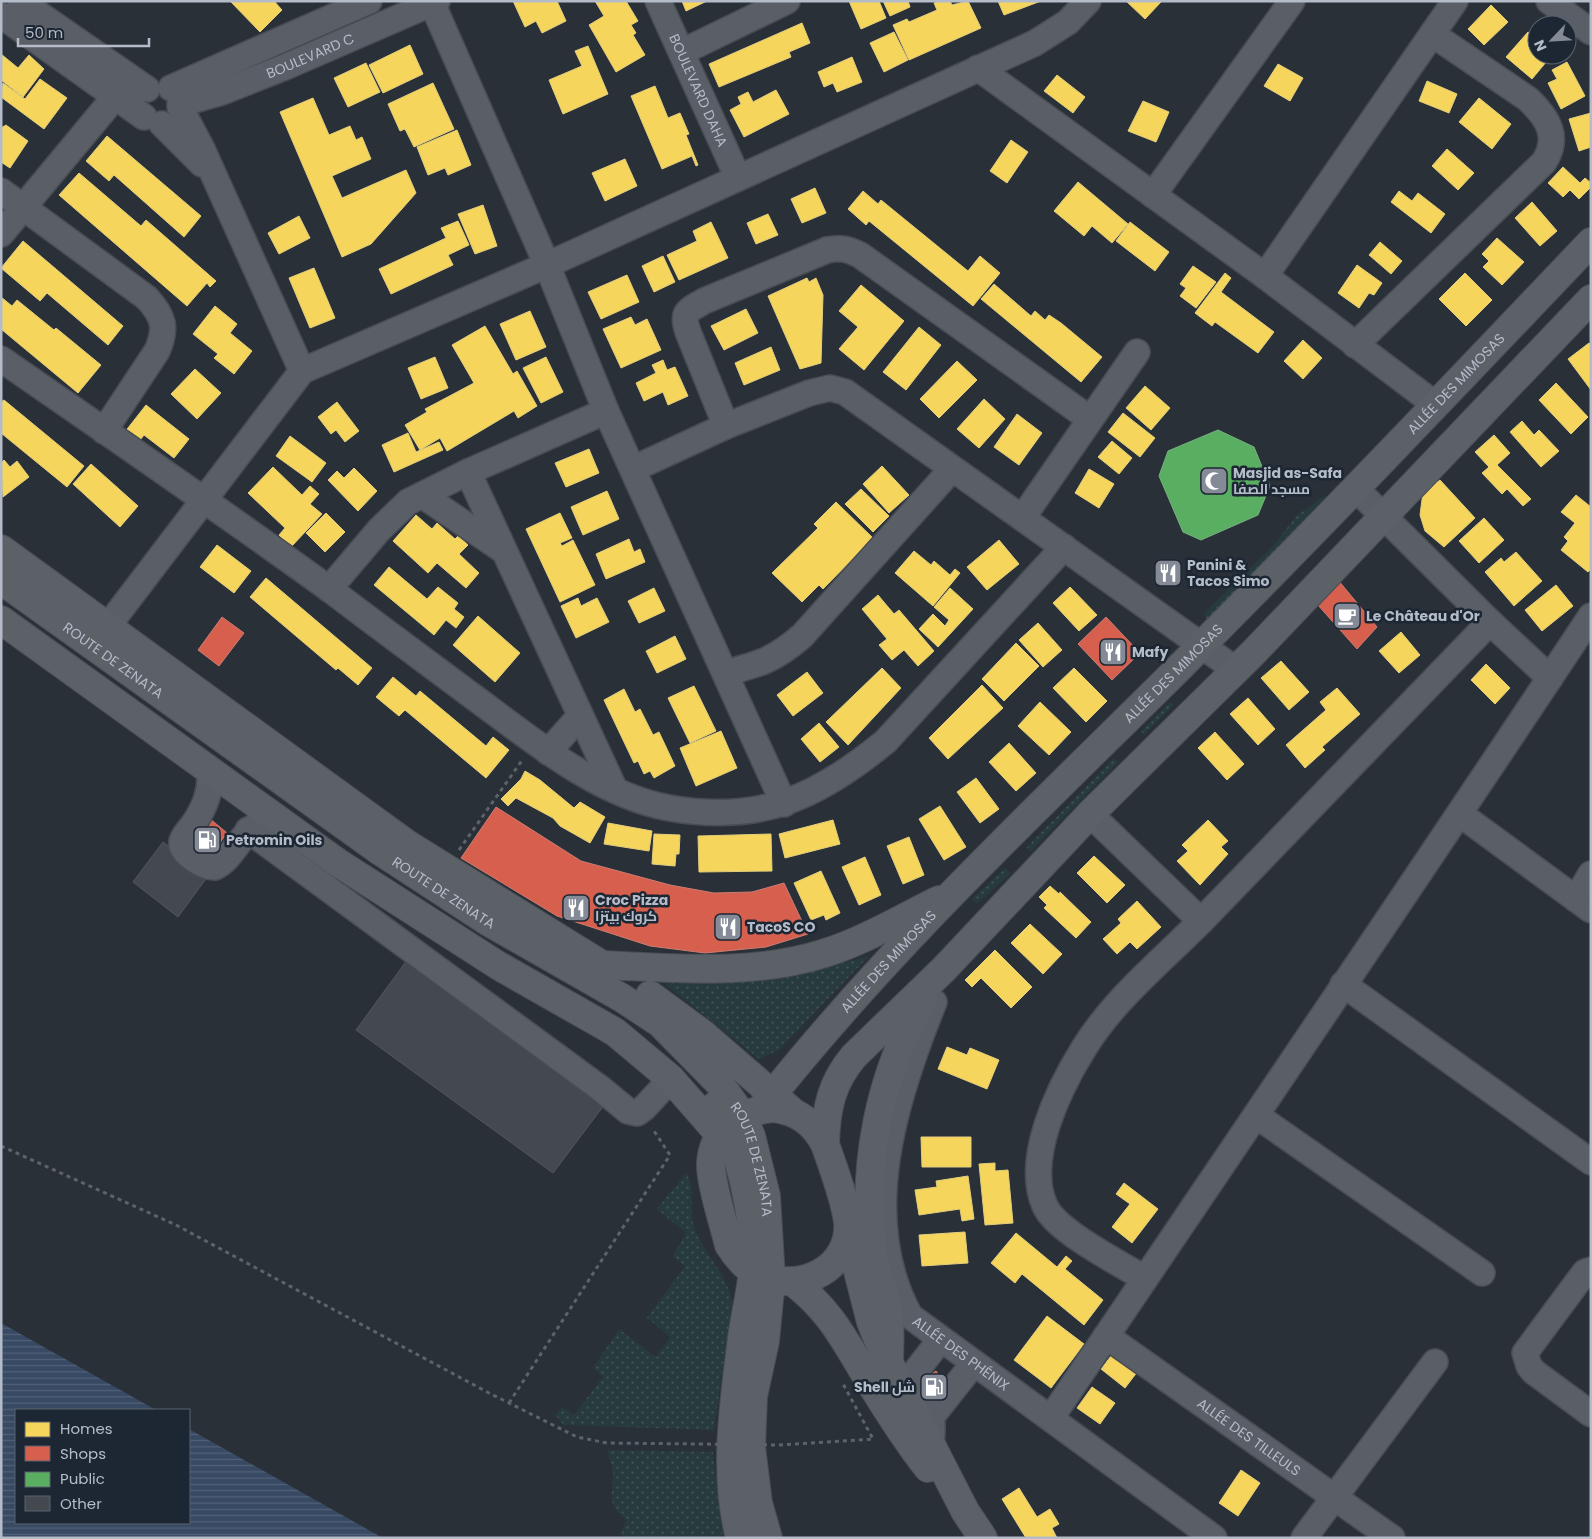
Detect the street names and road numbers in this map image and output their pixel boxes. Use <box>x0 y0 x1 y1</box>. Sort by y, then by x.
street label: BOULEVARD C <box>263 28 357 84</box>
street label: BOULEVARD DAHA <box>664 31 733 150</box>
street label: ALLÉE DES MIMOSAS <box>1403 329 1509 439</box>
street label: ROUTE DE ZENATA <box>59 617 168 703</box>
street label: ALLÉE DES MIMOSAS <box>1119 619 1227 728</box>
street label: ROUTE DE ZENATA <box>388 852 499 934</box>
street label: ALLÉE DES MIMOSAS <box>836 906 941 1017</box>
street label: ROUTE DE ZENATA <box>726 1098 777 1217</box>
street label: ALLÉE DES PHÉNIX <box>908 1311 1014 1396</box>
street label: ALLÉE DES TILLEULS <box>1193 1393 1305 1481</box>

